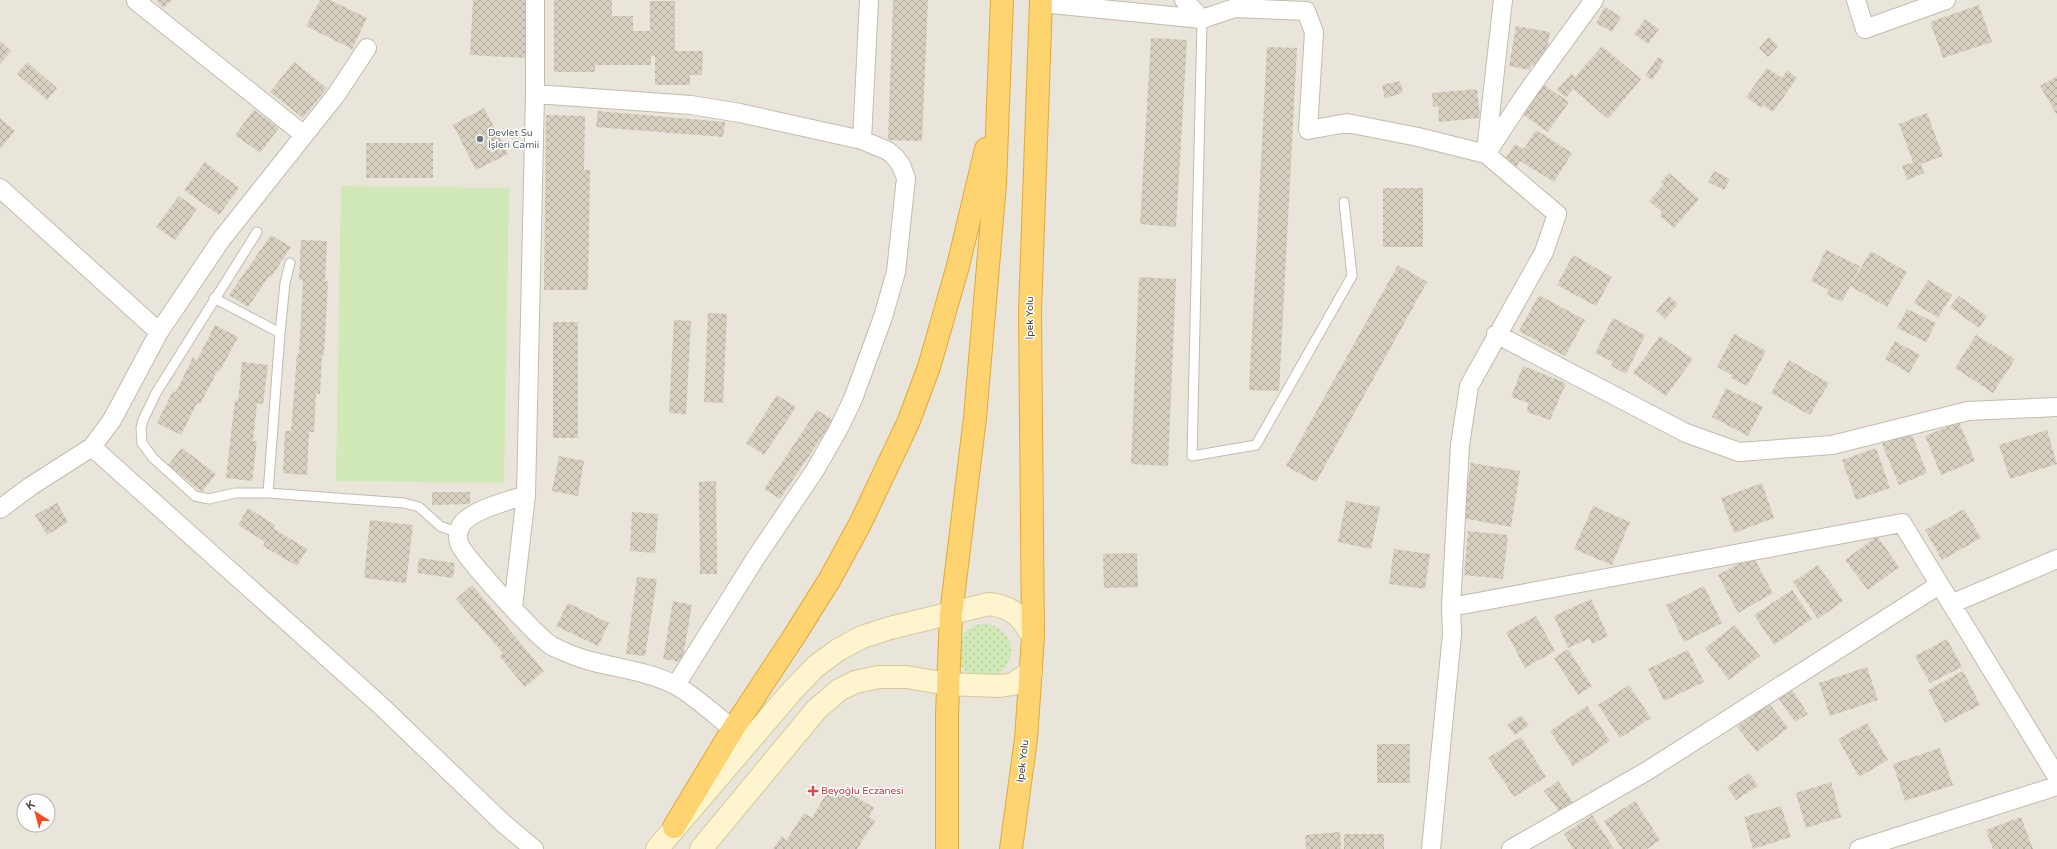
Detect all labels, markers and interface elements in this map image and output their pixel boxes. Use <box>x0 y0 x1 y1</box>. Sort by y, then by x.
place label: Devlet Su İşleri Camii <box>488 127 539 151</box>
marker: Devlet Su İşleri Camii <box>475 134 485 144</box>
street label: İpek Yolu <box>1024 296 1036 340</box>
street label: Ipek Yolu <box>1014 739 1032 783</box>
place label: Beyoğlu Eczanesi <box>821 785 904 797</box>
marker: Beyoğlu Eczanesi <box>808 786 818 796</box>
north arrow <box>16 793 56 833</box>
text: K <box>24 798 38 813</box>

